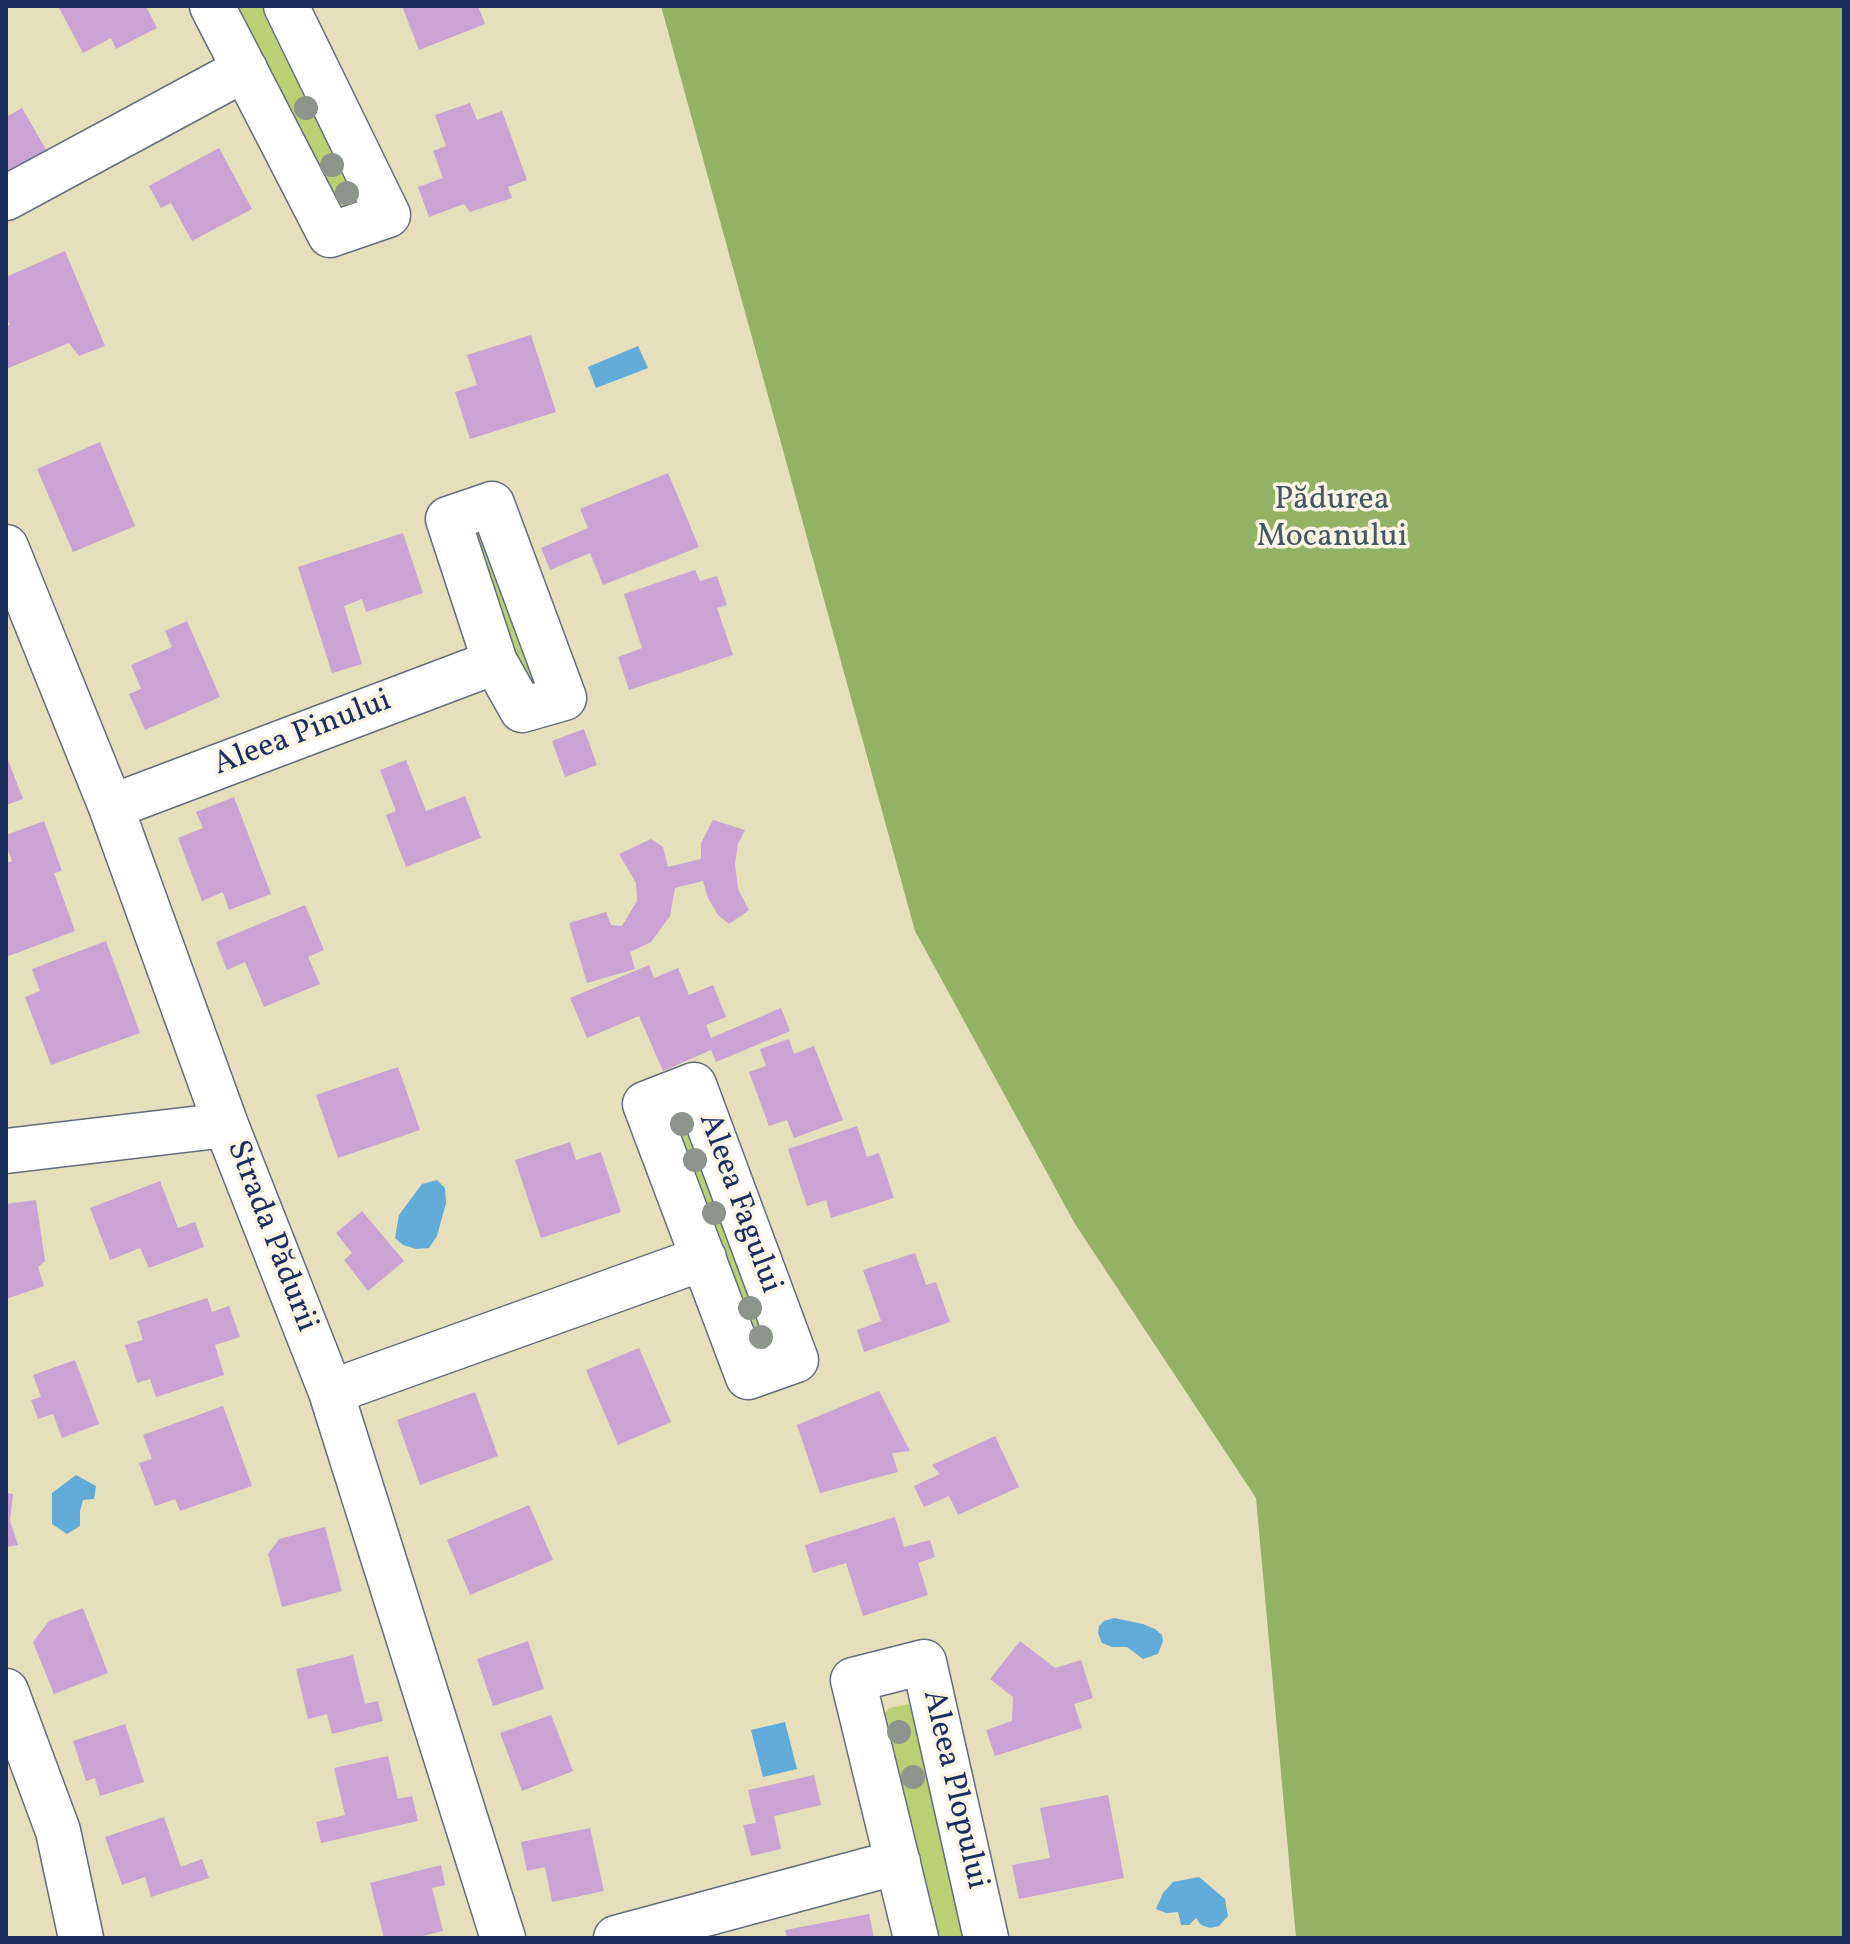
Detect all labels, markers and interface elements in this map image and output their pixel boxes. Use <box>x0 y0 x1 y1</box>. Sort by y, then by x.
park label: Pădurea Mocanului <box>1257 483 1407 558</box>
street label: Aleea Pinului <box>209 683 397 787</box>
street label: Aleea Fagului <box>688 1109 788 1299</box>
street label: Strada Pădurii <box>216 1136 324 1338</box>
street label: Aleea Plopului <box>911 1686 995 1894</box>

